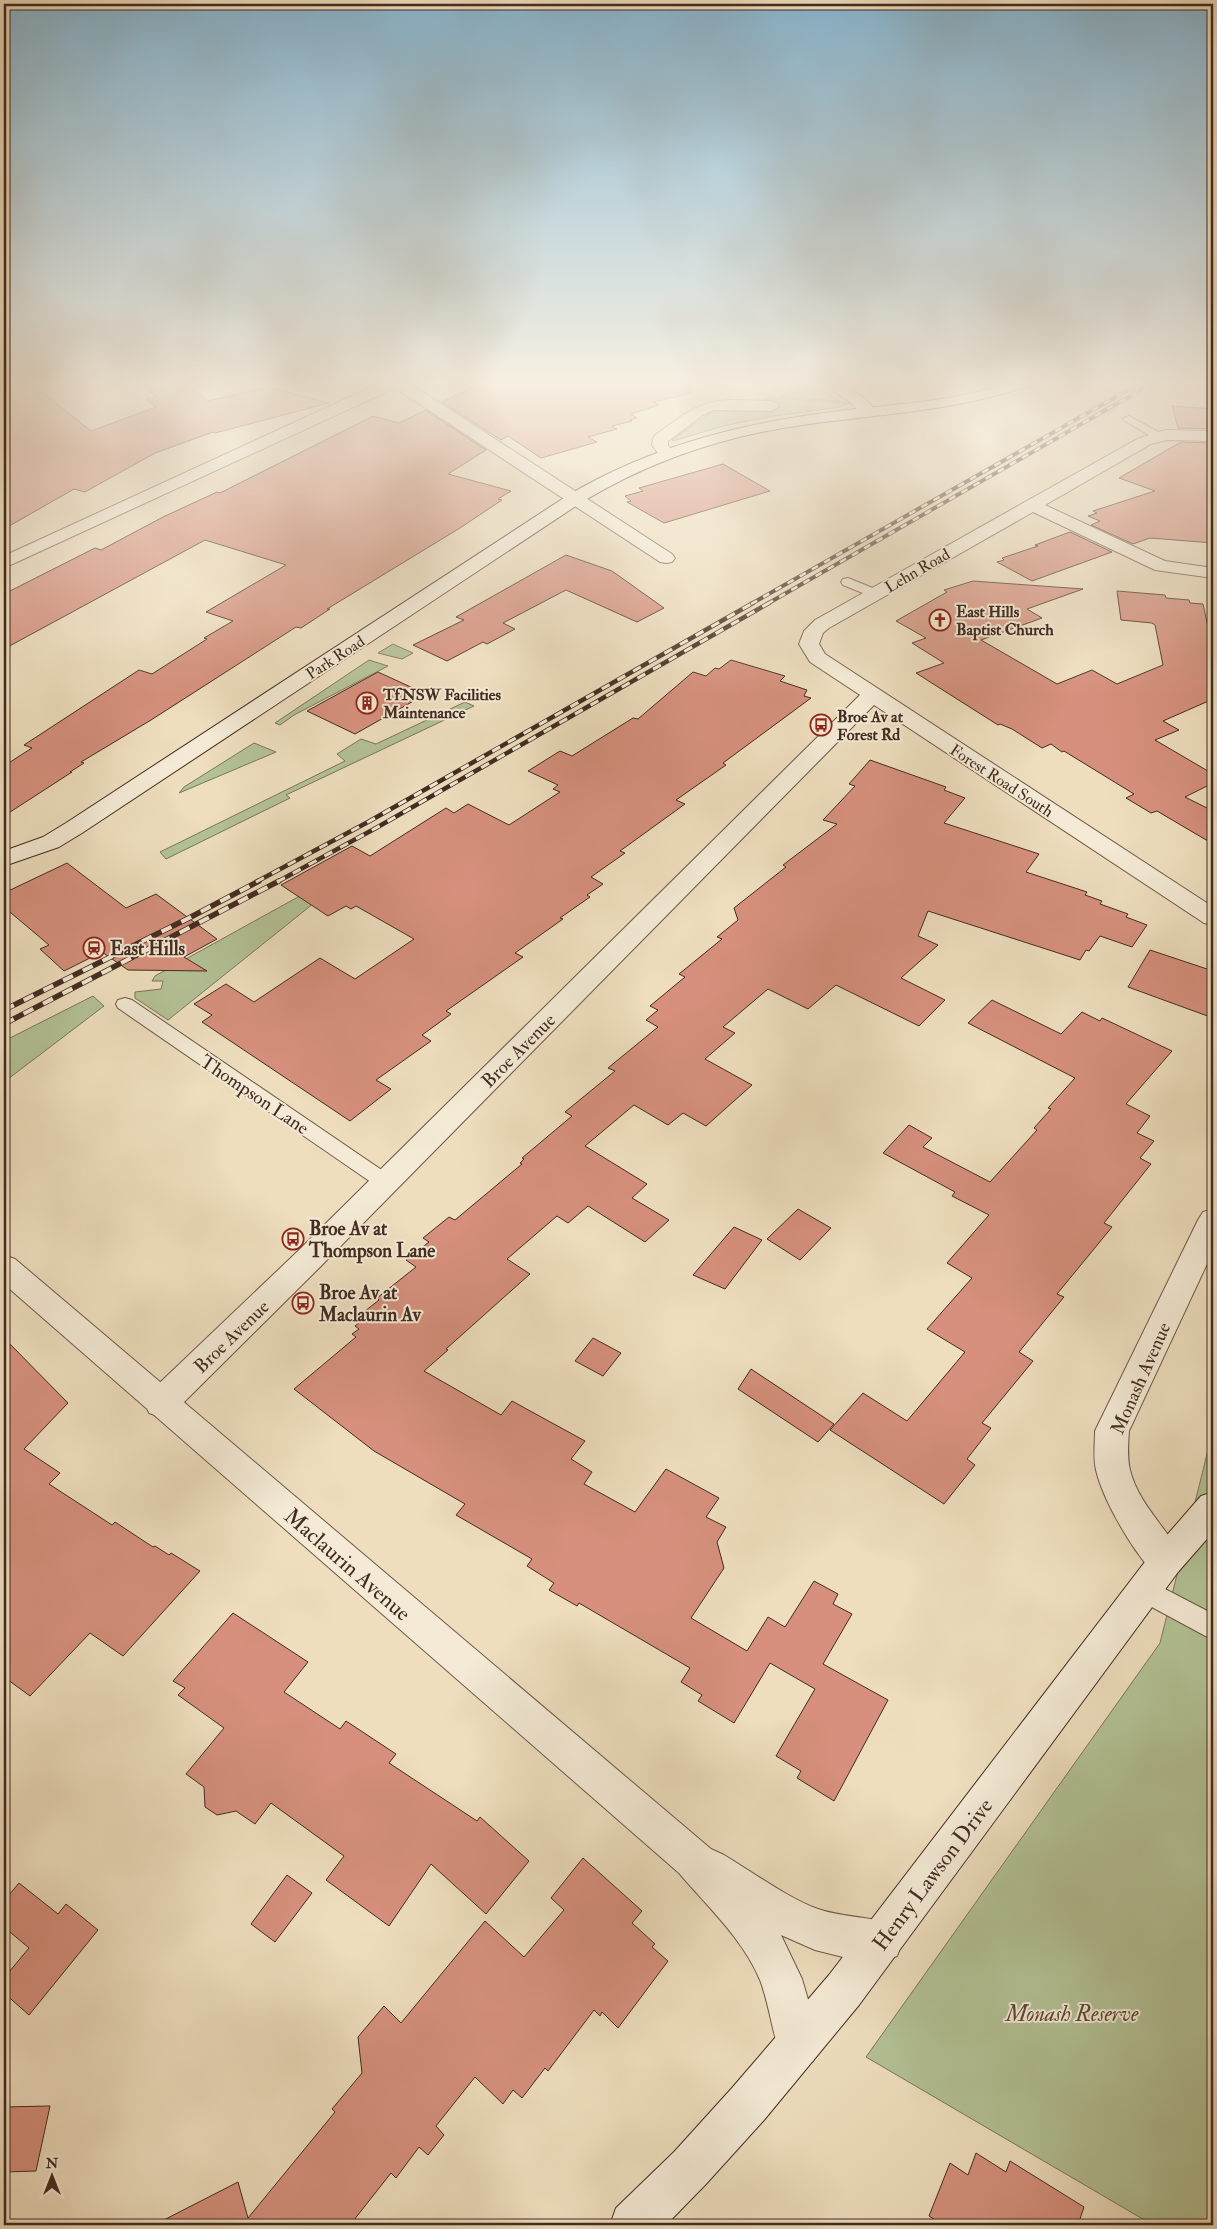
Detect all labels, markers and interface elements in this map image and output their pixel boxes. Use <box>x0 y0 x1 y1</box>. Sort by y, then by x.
street label: Lehn Road <box>881 544 954 597</box>
place label: East Hills Baptist Church <box>956 602 1054 641</box>
church icon: East Hills Baptist Church <box>928 608 952 632</box>
street label: Park Road <box>302 631 369 684</box>
place label: TfNSW Facilities Maintenance <box>382 685 501 723</box>
building icon: TfNSW Facilities Maintenance <box>355 691 379 715</box>
place label: Broe Av at Forest Rd <box>837 707 904 745</box>
bus stop icon: Broe Av at Forest Rd <box>809 713 833 737</box>
street label: Forest Road South <box>946 740 1057 822</box>
station icon: East Hills <box>82 936 106 960</box>
place label: East Hills <box>110 937 186 961</box>
street label: Broe Avenue <box>476 1008 561 1093</box>
street label: Thompson Lane <box>195 1050 314 1141</box>
place label: Broe Av at Thompson Lane <box>308 1217 435 1264</box>
bus stop icon: Broe Av at Thompson Lane <box>281 1227 305 1251</box>
place label: Broe Av at Maclaurin Av <box>318 1281 422 1327</box>
bus stop icon: Broe Av at Maclaurin Av <box>291 1291 315 1315</box>
street label: Broe Avenue <box>189 1295 274 1379</box>
street label: Monash Avenue <box>1106 1319 1176 1438</box>
street label: Maclaurin Avenue <box>278 1502 416 1627</box>
street label: Henry Lawson Drive <box>866 1793 999 1956</box>
park label: Monash Reserve <box>1004 2000 1139 2028</box>
north arrow <box>28 2152 78 2202</box>
text: N <box>45 2155 59 2172</box>

